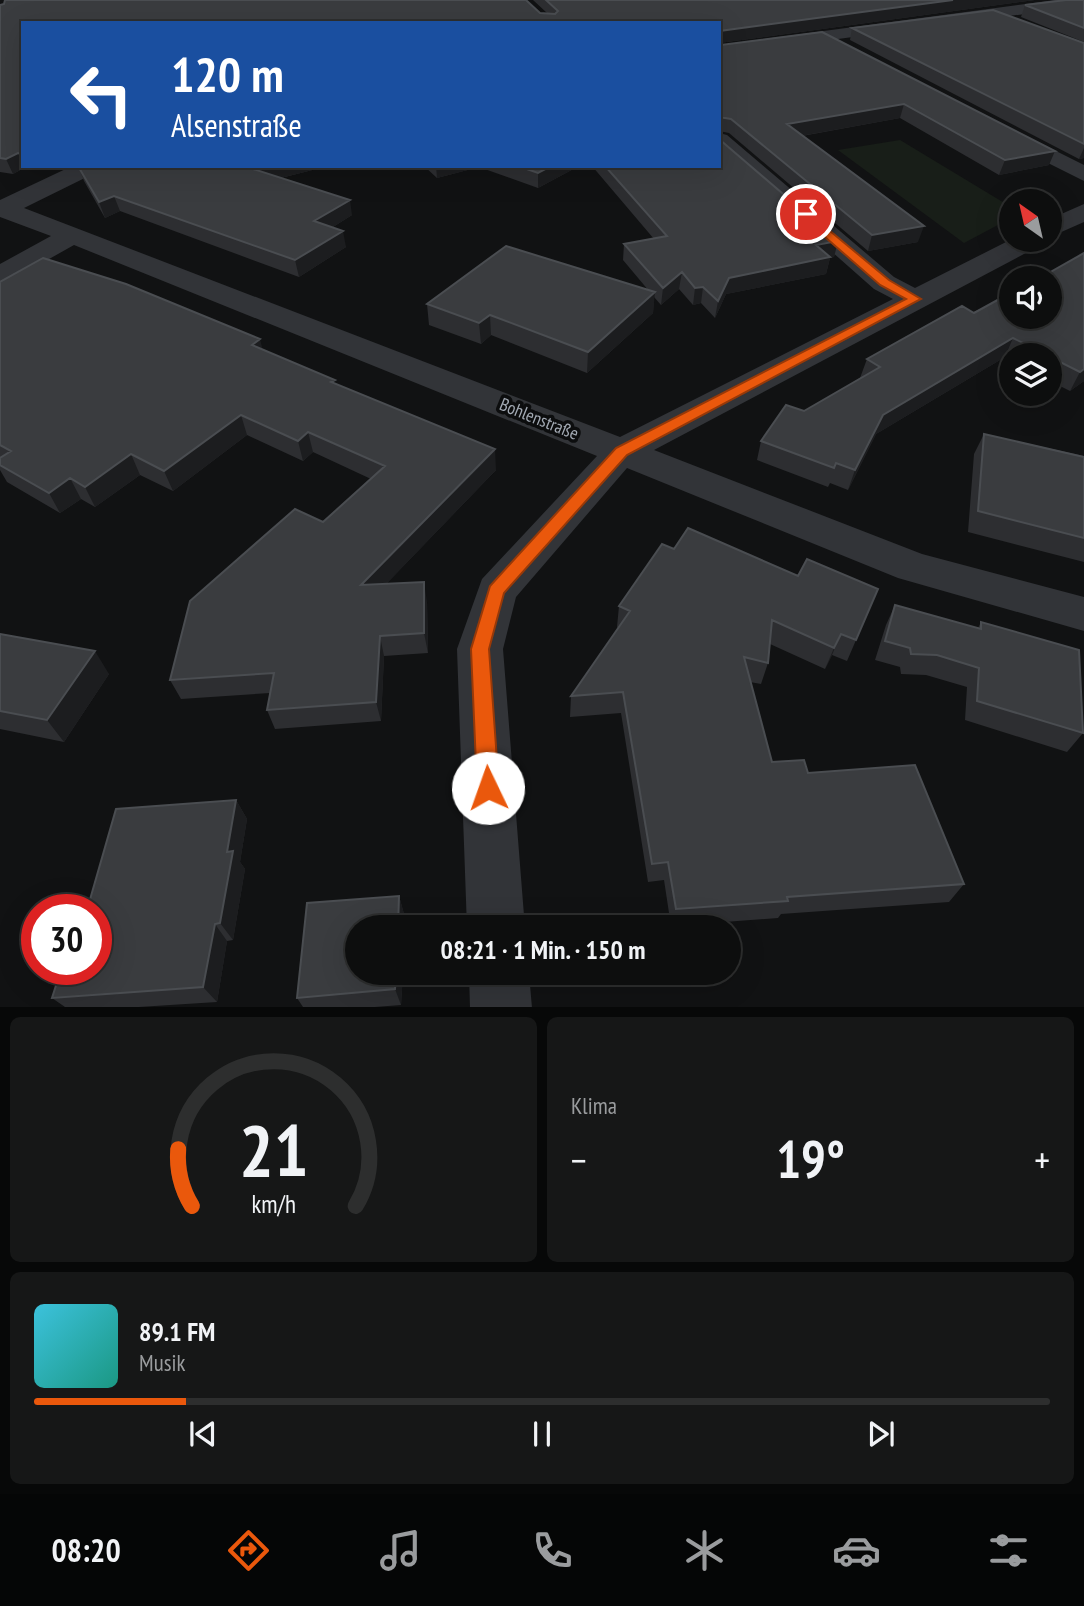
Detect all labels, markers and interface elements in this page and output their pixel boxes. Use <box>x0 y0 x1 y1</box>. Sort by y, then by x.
text: 120 m <box>171 42 284 106</box>
icon: left <box>56 49 147 140</box>
text: Alsenstraße <box>171 104 302 146</box>
pin <box>776 184 836 244</box>
north arrow <box>999 189 1062 252</box>
map controls <box>999 189 1062 406</box>
icon: arrive <box>787 195 825 233</box>
button: sound <box>999 266 1062 329</box>
button: layers <box>999 343 1062 406</box>
street label: Bohlenstraße <box>496 392 582 445</box>
position arrow <box>451 751 525 825</box>
speed limit sign: 30 <box>21 894 112 985</box>
text: 08:21 · 1 Min. · 150 m <box>441 933 645 966</box>
text: Klima <box>571 1091 617 1120</box>
text: 21 <box>239 1102 308 1196</box>
text: 19° <box>776 1125 845 1192</box>
text: − <box>571 1135 587 1184</box>
text: + <box>1034 1135 1050 1184</box>
text: km/h <box>251 1187 296 1219</box>
text: 89.1 FM <box>139 1315 215 1348</box>
text: Musik <box>139 1348 185 1377</box>
icon: previous <box>184 1415 222 1453</box>
icon: pause <box>523 1415 561 1453</box>
icon: next <box>862 1415 900 1453</box>
icon: directions <box>224 1526 273 1575</box>
icon: music <box>376 1526 425 1575</box>
icon: phone <box>528 1526 577 1575</box>
icon: climate <box>680 1526 729 1575</box>
icon: car <box>832 1526 881 1575</box>
icon: filters <box>984 1526 1033 1575</box>
text: 08:20 <box>51 1529 121 1571</box>

